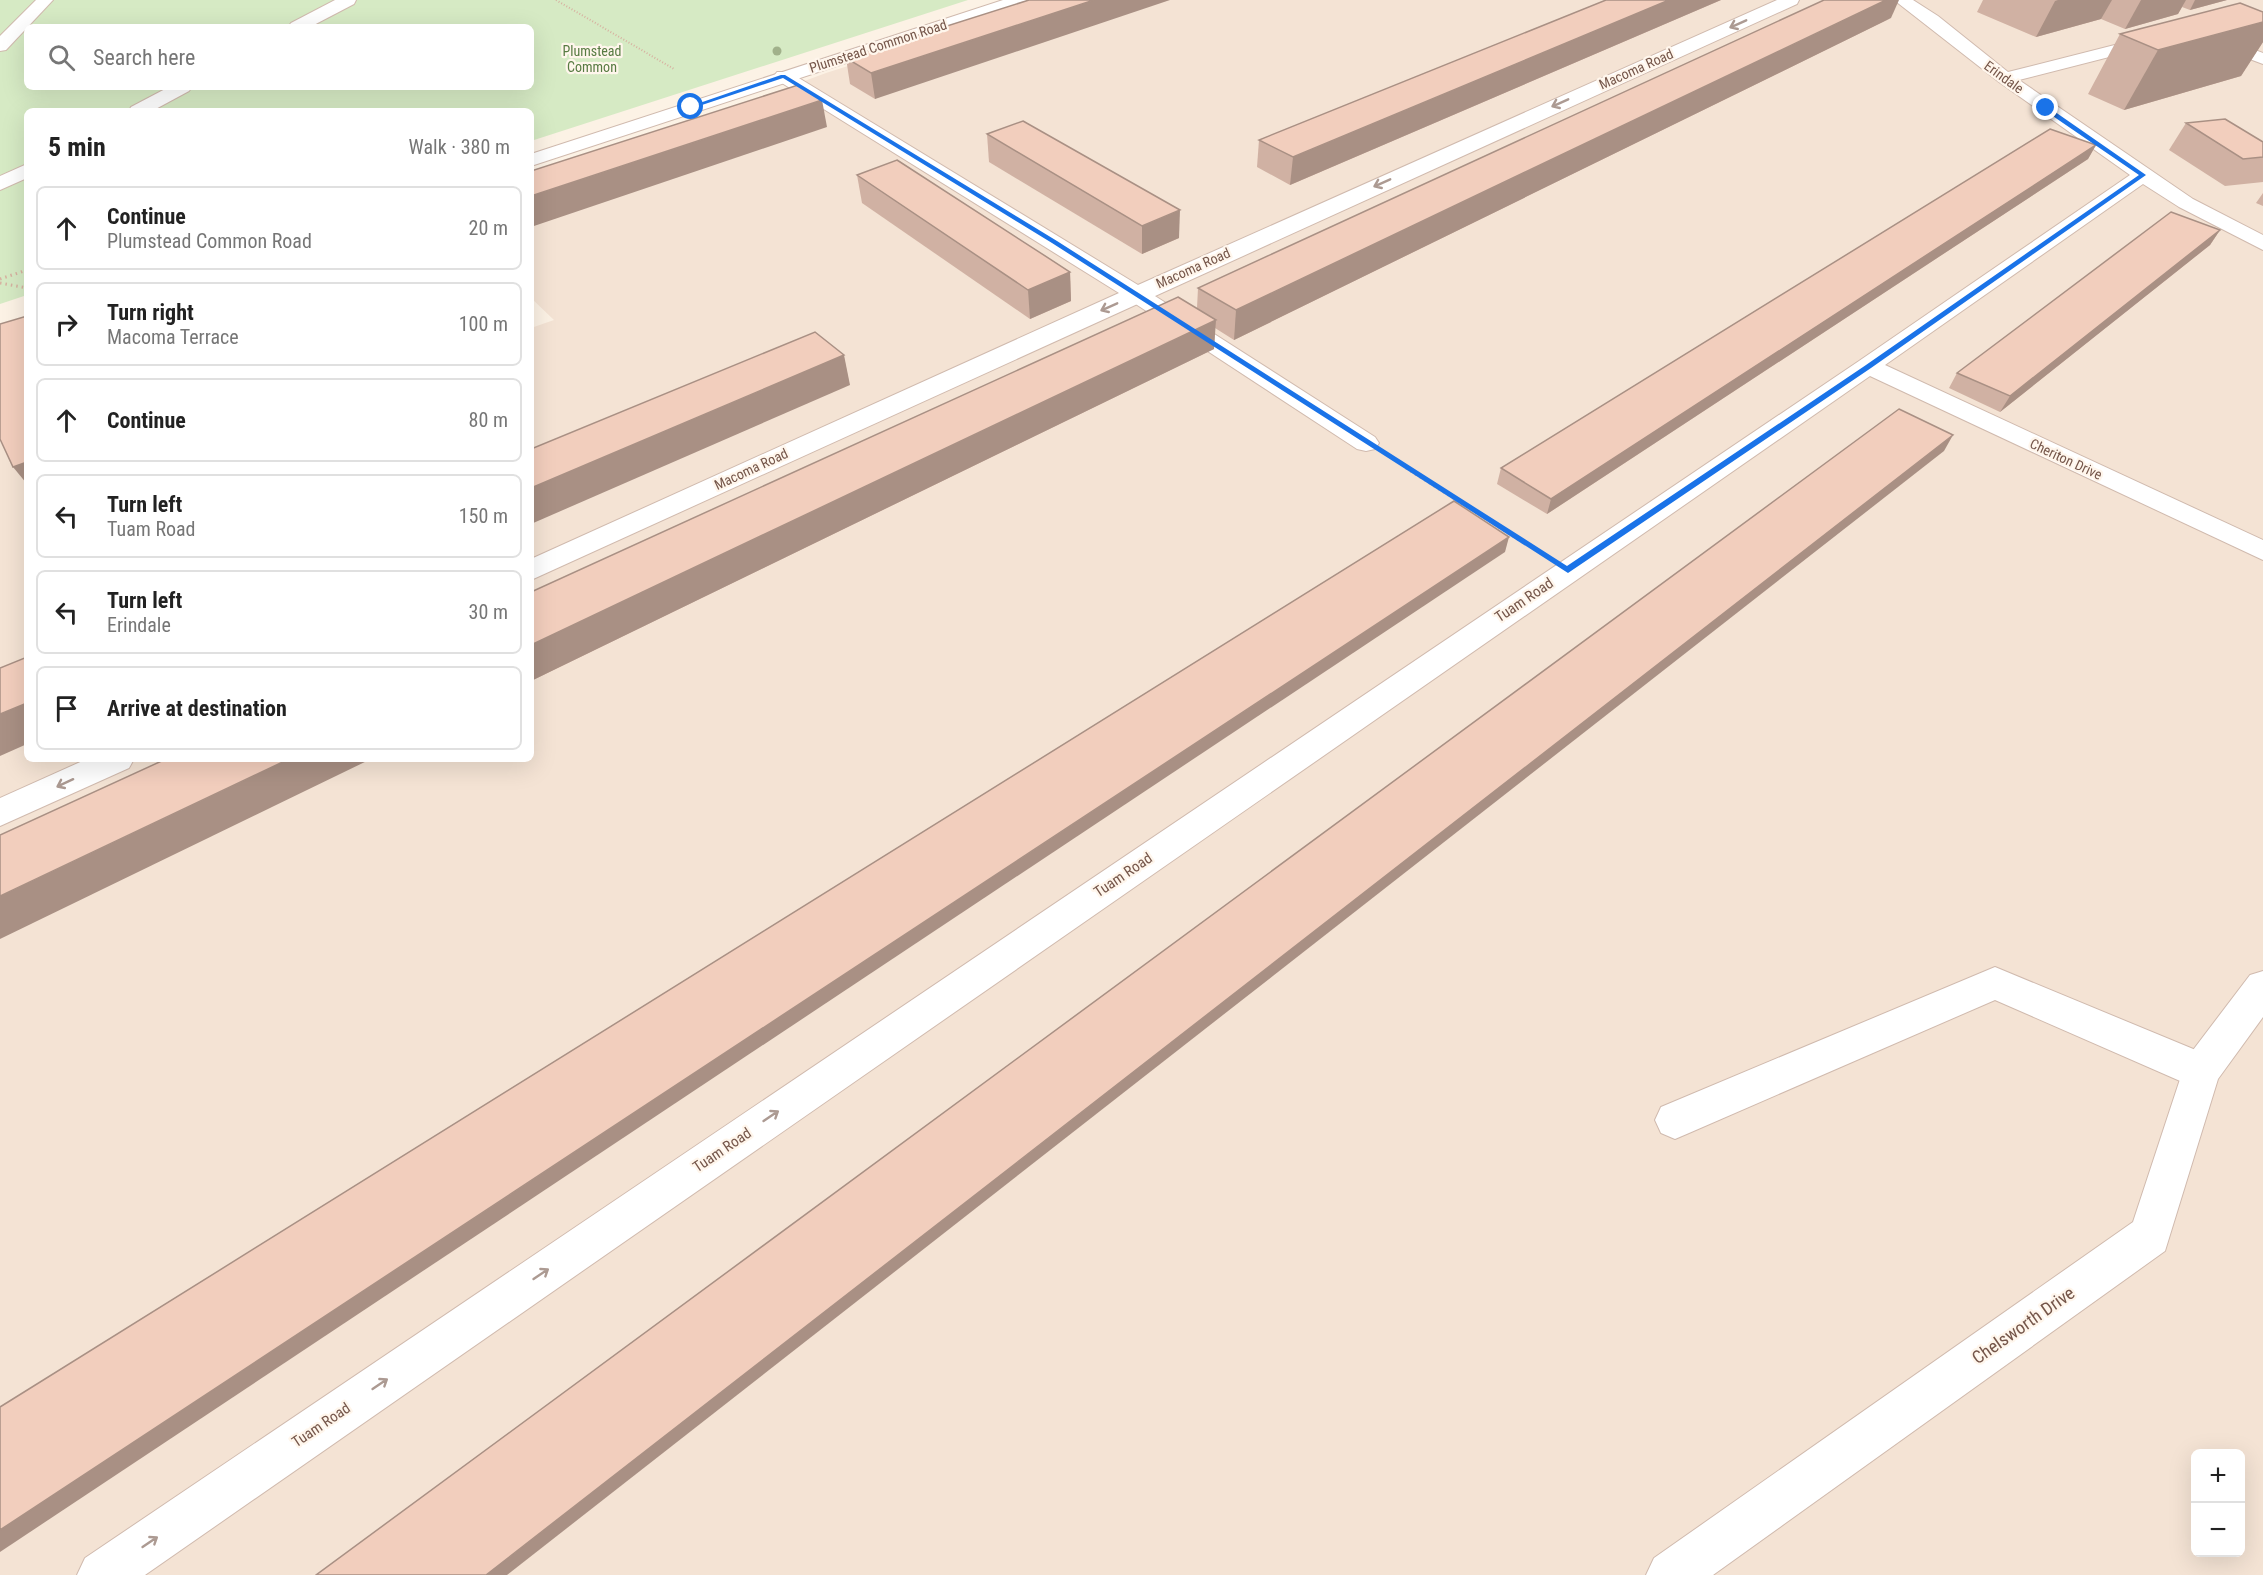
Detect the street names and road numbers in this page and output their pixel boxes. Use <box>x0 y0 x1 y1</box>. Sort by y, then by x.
street label: Plumstead Common Road <box>807 16 949 76</box>
street label: Macoma Road <box>1596 46 1676 92</box>
street label: Erindale <box>1981 57 2027 97</box>
street label: Macoma Road <box>1153 245 1233 291</box>
street label: Cheriton Drive <box>2027 435 2105 483</box>
street label: Macoma Road <box>712 445 790 493</box>
street label: Tuam Road <box>1491 574 1557 626</box>
street label: Tuam Road <box>1090 849 1156 901</box>
street label: Tuam Road <box>689 1124 755 1176</box>
street label: Chelsworth Drive <box>1968 1282 2078 1368</box>
street label: Tuam Road <box>288 1399 354 1451</box>

